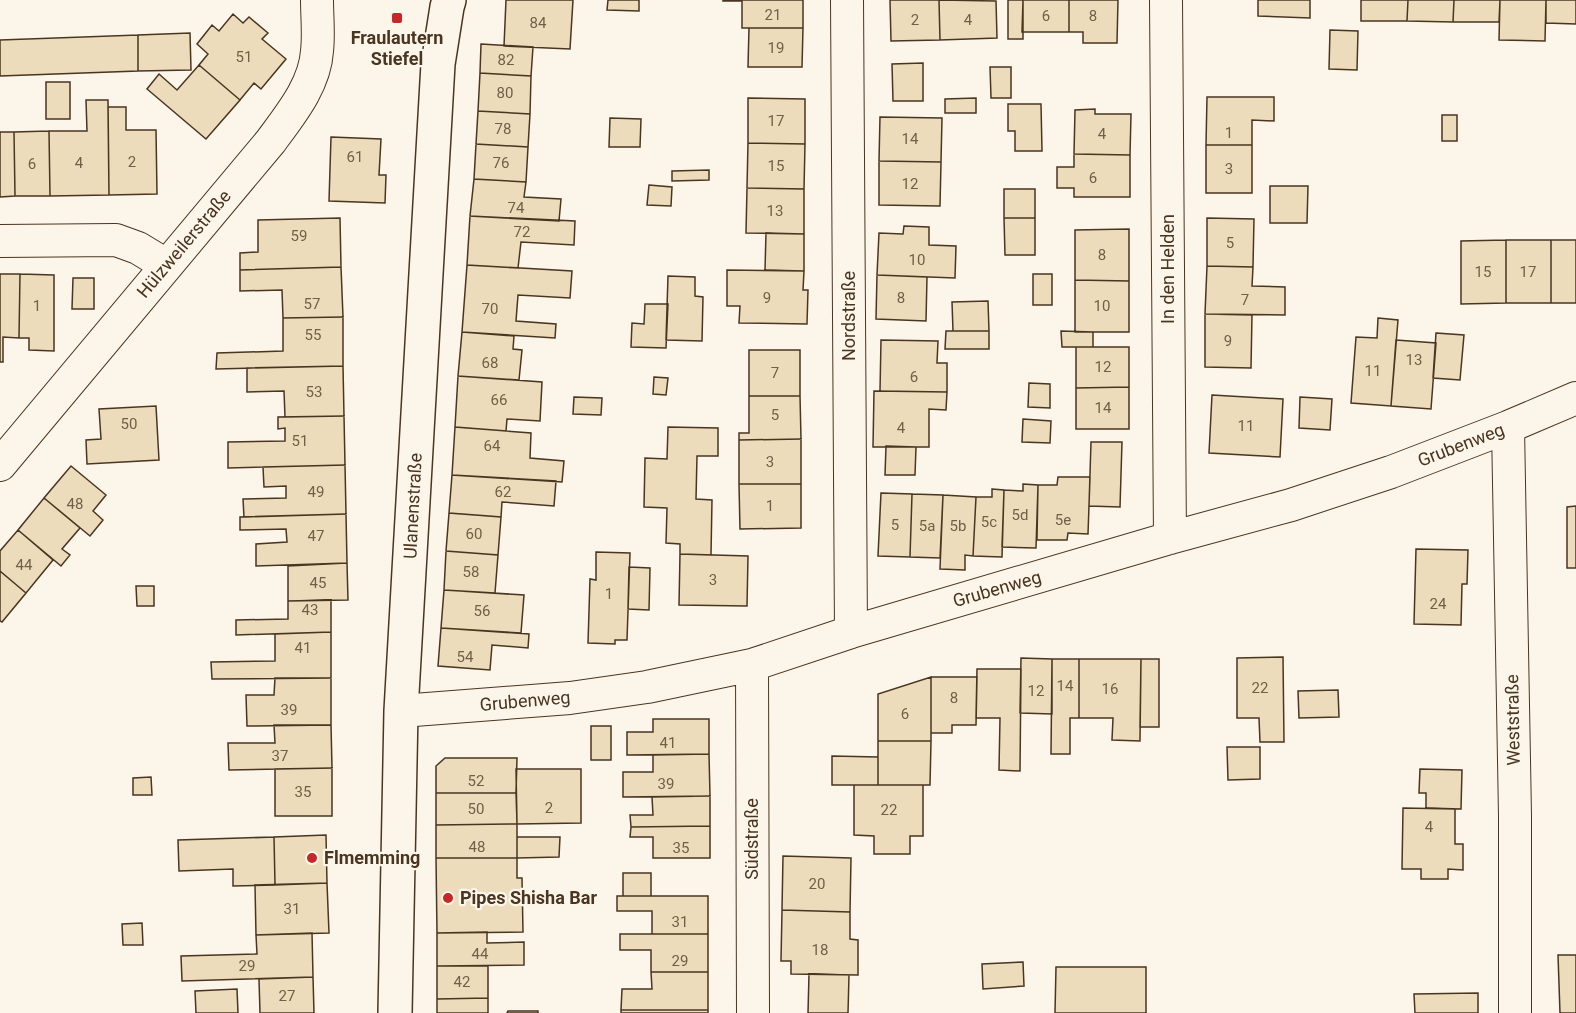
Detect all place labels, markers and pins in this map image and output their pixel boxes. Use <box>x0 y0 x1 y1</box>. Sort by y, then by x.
marker: Fraulautern Stiefel <box>390 11 404 25</box>
place label: Fraulautern Stiefel <box>351 27 443 69</box>
place label: Flmemming <box>324 847 420 868</box>
marker: Flmemming <box>305 851 319 865</box>
place label: Pipes Shisha Bar <box>460 887 597 908</box>
marker: Pipes Shisha Bar <box>441 891 455 905</box>

